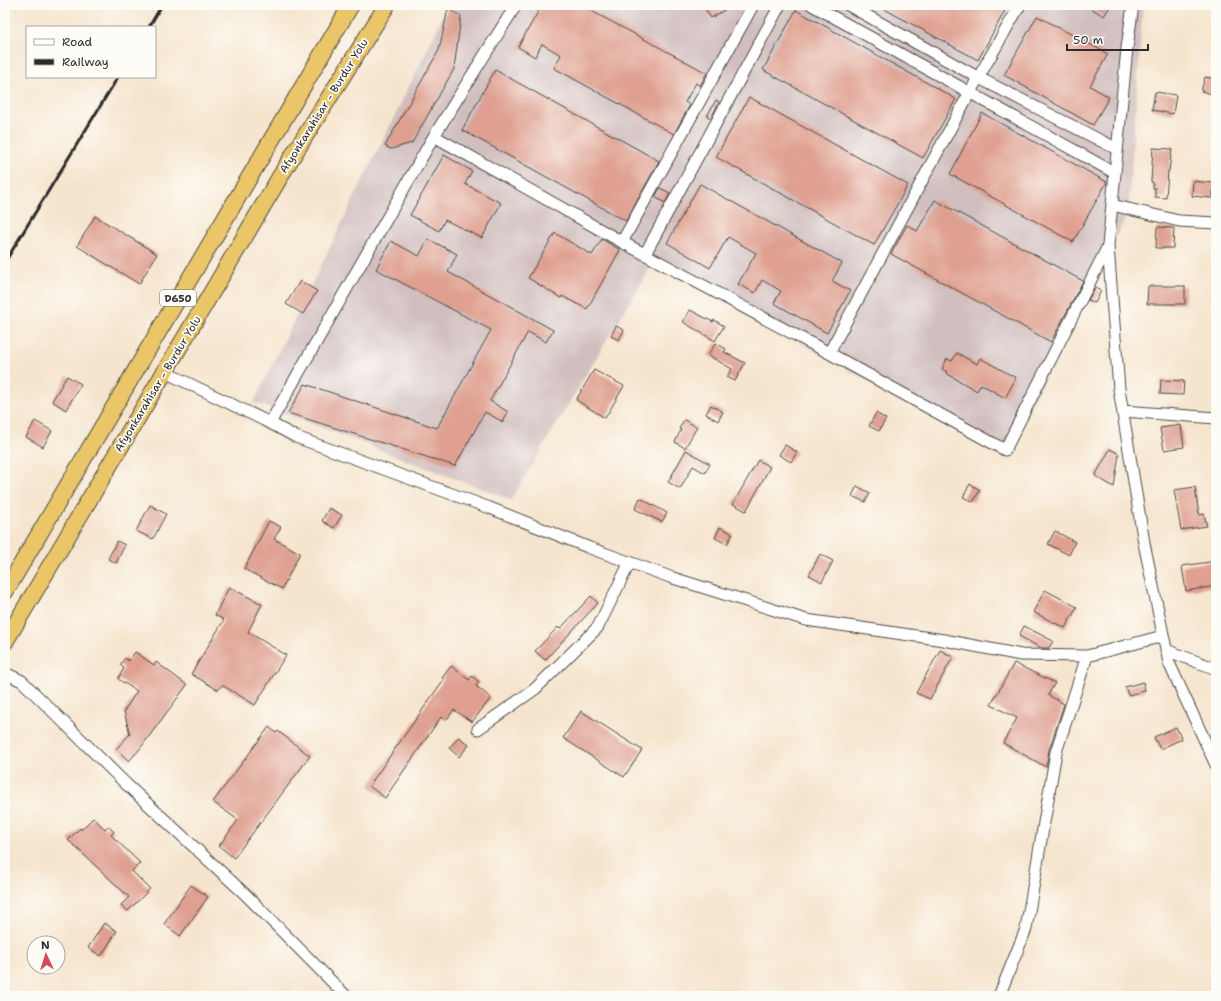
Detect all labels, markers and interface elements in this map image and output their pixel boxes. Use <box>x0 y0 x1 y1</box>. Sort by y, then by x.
legend <box>26 26 156 78</box>
scale bar <box>1067 26 1148 52</box>
text: 50 m <box>1073 32 1103 48</box>
text: Road <box>62 34 93 50</box>
street label: Afyonkarahisar - Burdur Yolu <box>276 36 372 176</box>
text: Railway <box>62 54 109 70</box>
road number: D650 <box>160 290 196 306</box>
street label: Afyonkarahisar - Burdur Yolu <box>111 313 205 455</box>
north arrow <box>26 935 66 975</box>
text: N <box>40 938 50 953</box>

